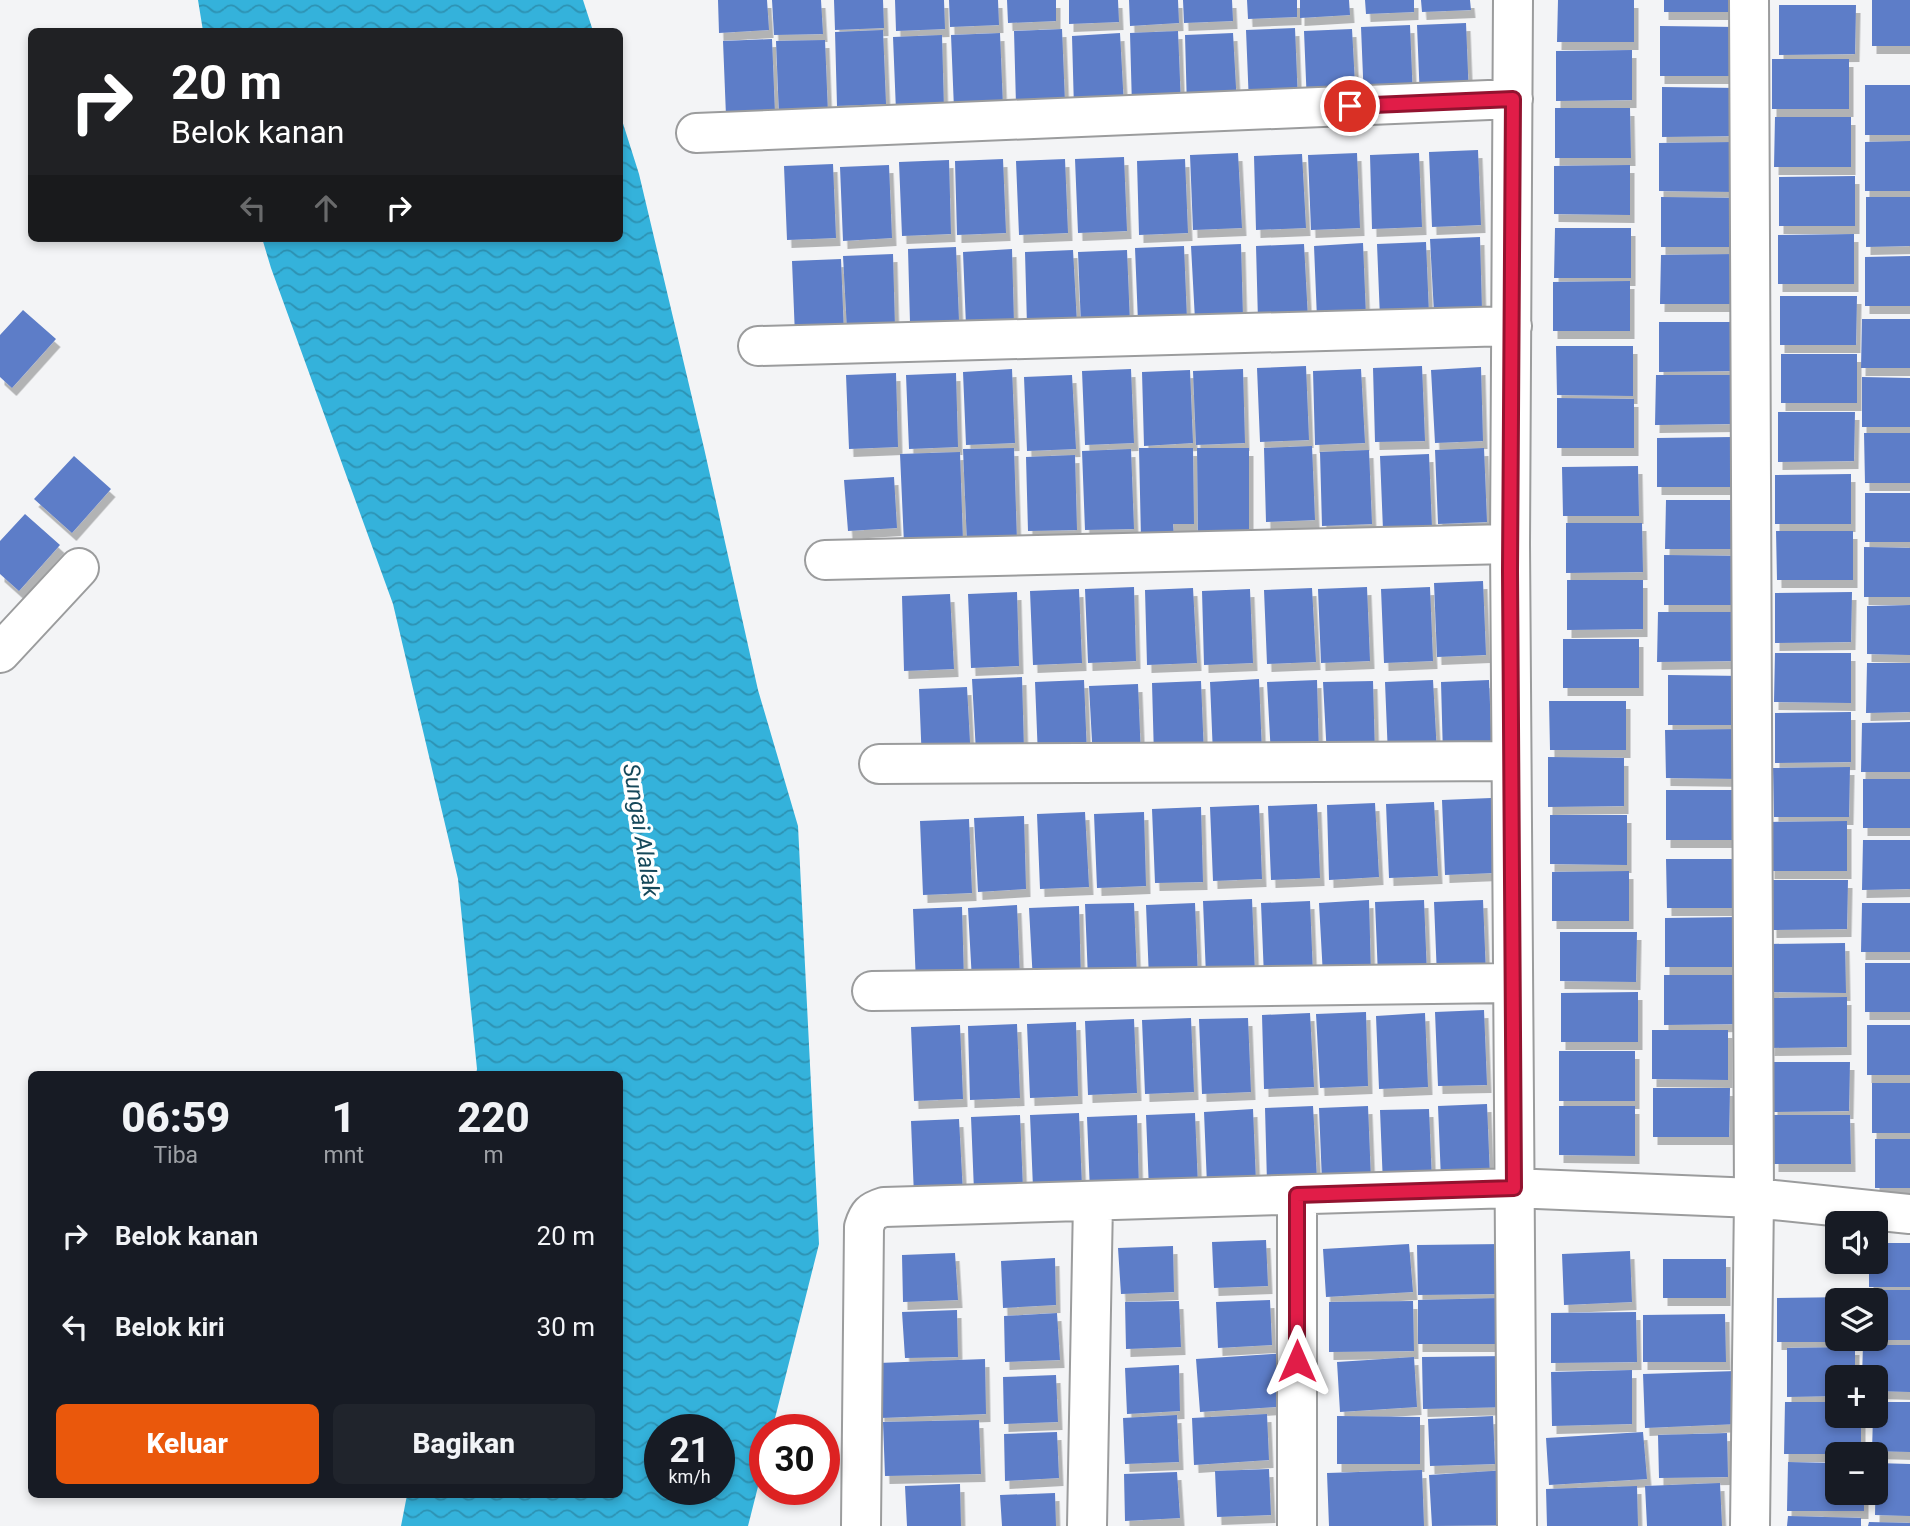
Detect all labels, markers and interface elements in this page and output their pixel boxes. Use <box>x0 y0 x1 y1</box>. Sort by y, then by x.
text: 20 m <box>171 54 282 111</box>
icon: right <box>56 56 147 147</box>
pin <box>1320 76 1380 136</box>
icon: arrive <box>1331 87 1369 125</box>
text: Belok kanan <box>171 113 344 151</box>
icon: left <box>234 189 272 227</box>
icon: ahead <box>307 189 345 227</box>
icon: right <box>380 189 418 227</box>
water label: Sungai Alalak <box>617 761 665 899</box>
text: 06:59 <box>121 1093 230 1142</box>
text: 1 <box>332 1093 356 1142</box>
text: 220 <box>457 1093 530 1142</box>
text: Tiba <box>153 1142 198 1169</box>
text: mnt <box>324 1142 364 1169</box>
text: m <box>483 1142 504 1169</box>
map controls <box>1825 1211 1888 1505</box>
button: sound <box>1825 1211 1888 1274</box>
icon: right <box>56 1217 94 1255</box>
text: Belok kanan <box>115 1221 258 1251</box>
text: 20 m <box>537 1221 595 1251</box>
button: layers <box>1825 1288 1888 1351</box>
icon: left <box>56 1308 94 1346</box>
text: Belok kiri <box>115 1312 225 1342</box>
text: 30 m <box>537 1312 595 1342</box>
position arrow <box>1260 1324 1334 1398</box>
button: + <box>1825 1365 1888 1428</box>
button: Keluar <box>56 1404 319 1484</box>
button: Bagikan <box>333 1404 595 1484</box>
speed limit sign: 30 <box>749 1414 840 1505</box>
text: 21 <box>669 1430 710 1471</box>
button: − <box>1825 1442 1888 1505</box>
text: km/h <box>668 1466 711 1487</box>

